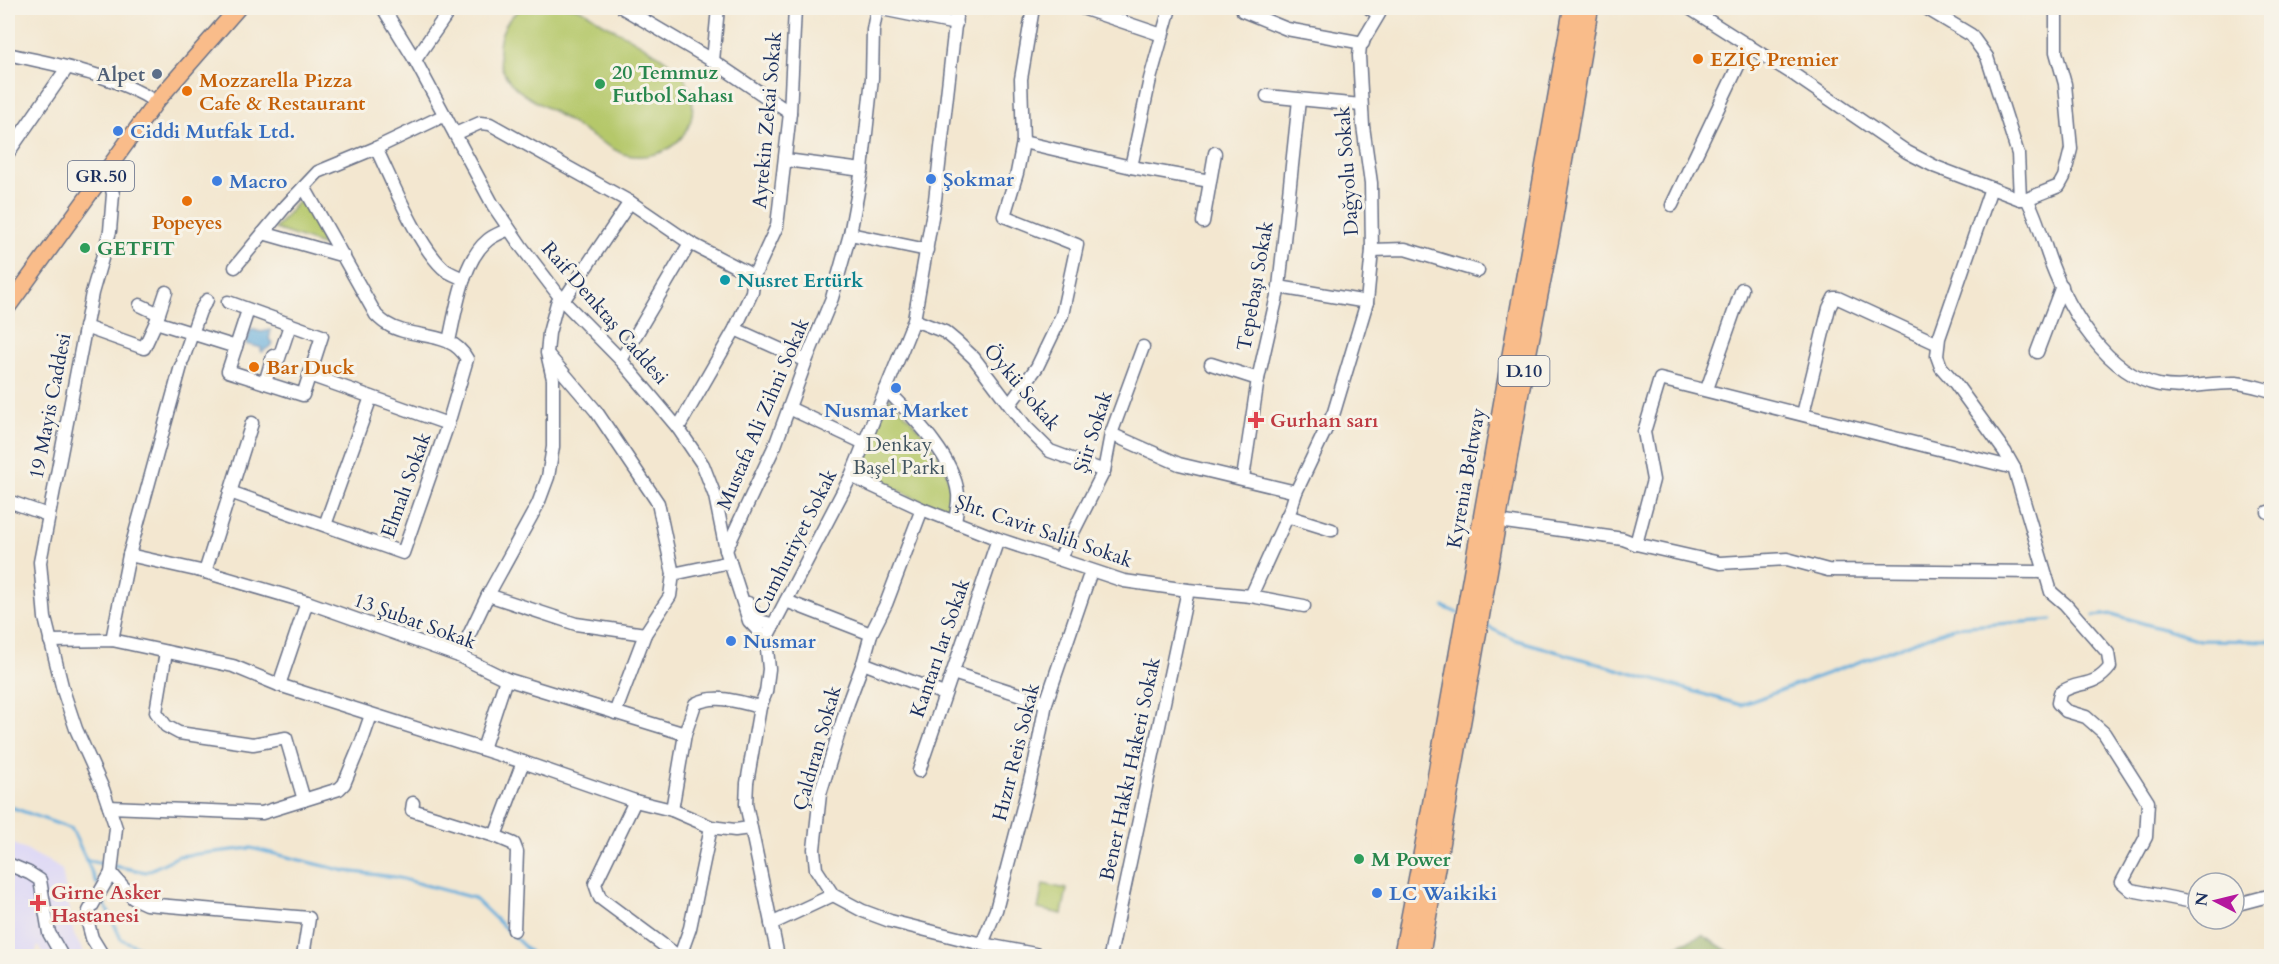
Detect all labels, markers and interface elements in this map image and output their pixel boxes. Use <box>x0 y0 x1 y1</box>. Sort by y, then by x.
street label: Aytekin Zekai Sokak <box>746 30 788 210</box>
place label: EZİÇ Premier <box>1710 46 1839 73</box>
marker: EZİÇ Premier <box>1691 52 1705 66</box>
place label: 20 Temmuz Futbol Sahası <box>612 59 734 109</box>
place label: Alpet <box>96 61 145 88</box>
marker: Alpet <box>150 67 164 81</box>
place label: Mozzarella Pizza Cafe & Restaurant <box>199 67 365 117</box>
marker: 20 Temmuz Futbol Sahası <box>593 77 607 91</box>
marker: Mozzarella Pizza Cafe & Restaurant <box>180 84 194 98</box>
street label: Dağyolu Sokak <box>1329 105 1365 237</box>
place label: Ciddi Mutfak Ltd. <box>130 118 295 145</box>
marker: Ciddi Mutfak Ltd. <box>111 124 125 138</box>
road number: GR.50 <box>68 161 134 191</box>
place label: Şokmar <box>943 166 1015 193</box>
place label: Macro <box>229 168 288 195</box>
marker: Şokmar <box>924 172 938 186</box>
marker: Macro <box>210 174 224 188</box>
marker: Popeyes <box>180 194 194 208</box>
place label: Popeyes <box>152 209 222 236</box>
street label: Tepebaşı Sokak <box>1230 219 1280 353</box>
place label: GETFIT <box>97 235 175 262</box>
street label: Raif Denktaş Caddesi <box>536 236 675 390</box>
marker: GETFIT <box>78 241 92 255</box>
place label: Nusret Ertürk <box>737 267 864 294</box>
marker: Nusret Ertürk <box>718 273 732 287</box>
street label: Mustafa Ali Zihni Sokak <box>710 314 816 514</box>
street label: 19 Mayis Caddesi <box>23 330 77 481</box>
street label: Öykü Sokak <box>978 338 1067 436</box>
place label: Bar Duck <box>266 354 355 381</box>
road number: D.10 <box>1498 356 1550 386</box>
marker: Bar Duck <box>247 360 261 374</box>
marker: Nusmar Market <box>889 381 903 395</box>
street label: Şiir Sokak <box>1067 387 1119 477</box>
place label: Nusmar Market <box>824 397 968 424</box>
street label: Kyrenia Beltway <box>1440 405 1492 550</box>
place label: Gurhan sarı <box>1270 407 1378 434</box>
marker: Gurhan sarı <box>1247 411 1265 429</box>
street label: Elmalı Sokak <box>375 428 438 541</box>
park label: Denkay Başel Parkı <box>853 431 946 481</box>
street label: Cumhuriyet Sokak <box>747 464 844 620</box>
street label: Şht. Cavit Salih Sokak <box>952 488 1136 574</box>
street label: Kantarı lar Sokak <box>904 575 977 721</box>
street label: 13 Şubat Sokak <box>350 586 480 656</box>
place label: Nusmar <box>743 628 817 655</box>
marker: Nusmar <box>724 634 738 648</box>
street label: Bener Hakkı Hakeri Sokak <box>1093 654 1167 883</box>
street label: Hızır Reis Sokak <box>986 680 1046 824</box>
street label: Çaldıran Sokak <box>786 682 848 814</box>
place label: M Power <box>1371 846 1451 873</box>
marker: M Power <box>1352 852 1366 866</box>
north arrow <box>2186 871 2246 931</box>
place label: Girne Asker Hastanesi <box>51 879 162 929</box>
place label: LC Waikiki <box>1389 880 1497 907</box>
marker: LC Waikiki <box>1370 886 1384 900</box>
text: N <box>2190 891 2214 908</box>
marker: Girne Asker Hastanesi <box>29 894 47 912</box>

